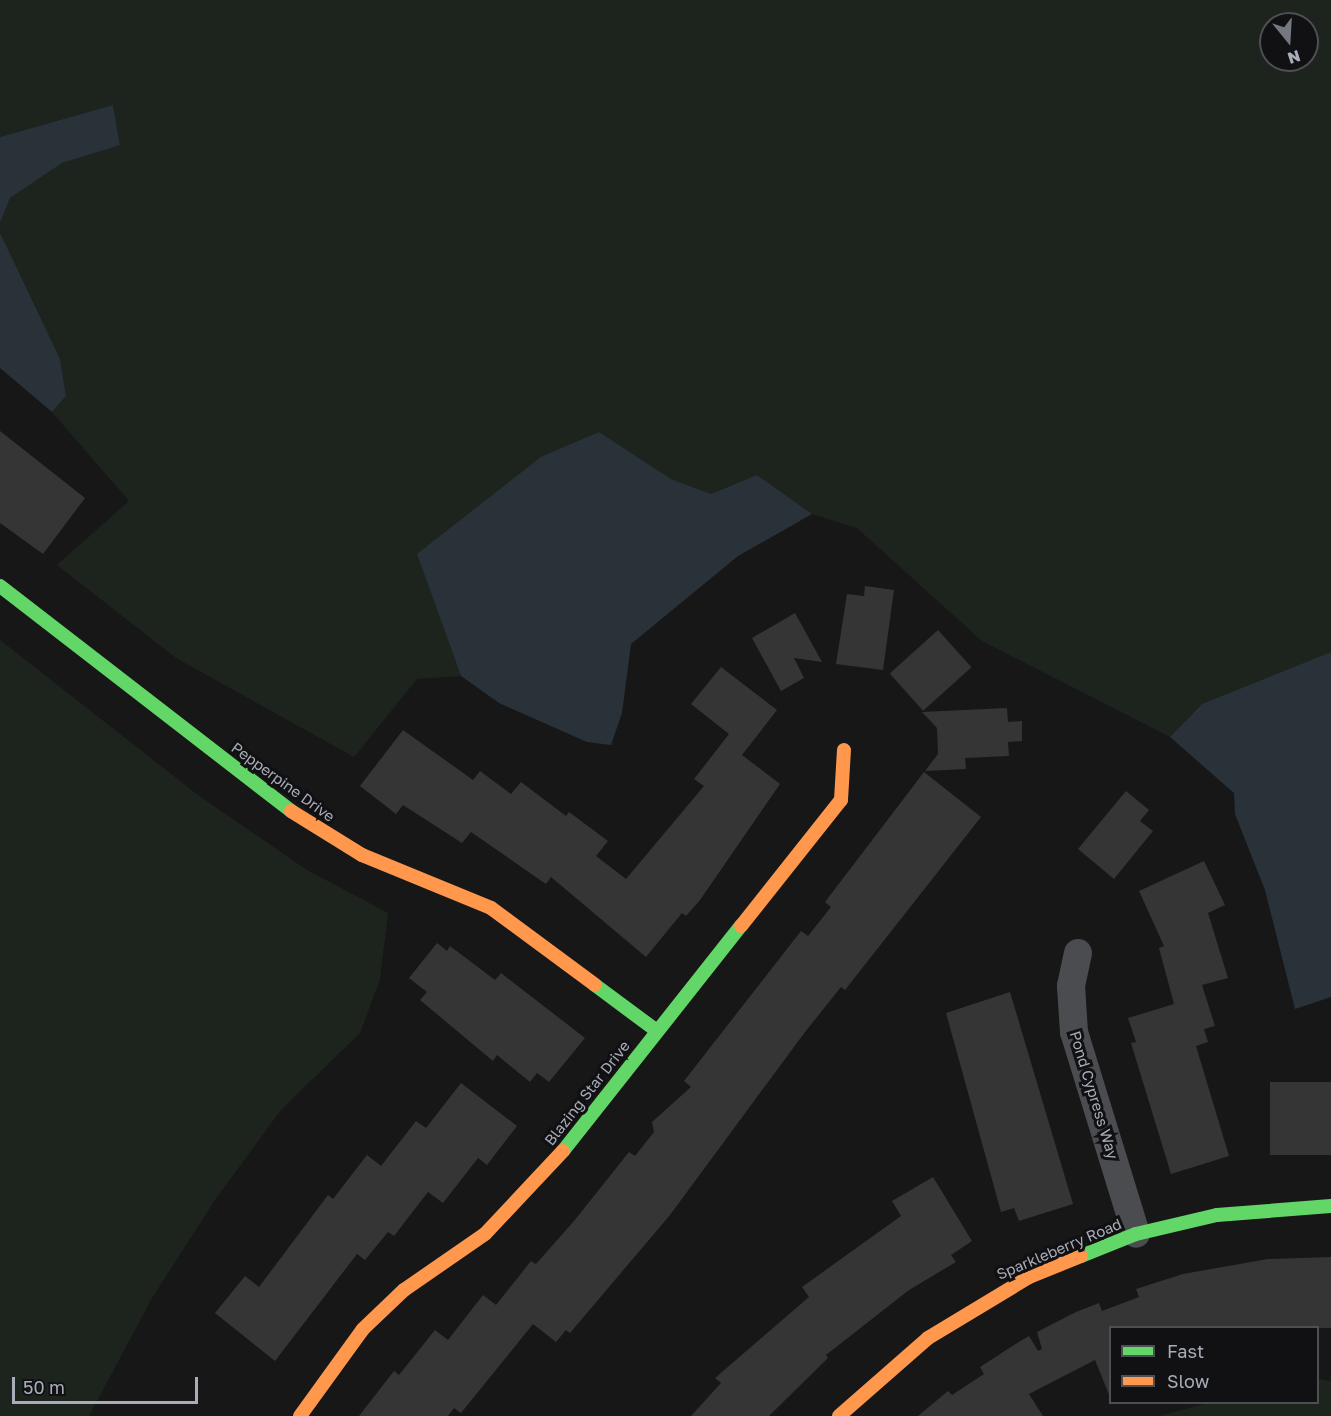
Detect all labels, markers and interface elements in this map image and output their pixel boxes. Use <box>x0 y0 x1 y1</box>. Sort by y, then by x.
north arrow <box>1259 12 1319 72</box>
text: N <box>1285 46 1303 69</box>
street label: Pepperpine Drive <box>228 738 338 826</box>
street label: Pond Cypress Way <box>1066 1029 1122 1161</box>
street label: Blazing Star Drive <box>541 1037 633 1149</box>
street label: Sparkleberry Road <box>994 1215 1124 1283</box>
legend <box>1109 1326 1319 1404</box>
text: Fast <box>1167 1340 1204 1362</box>
scale bar <box>15 1365 201 1403</box>
text: Slow <box>1167 1370 1209 1392</box>
text: 50 m <box>23 1376 65 1398</box>

